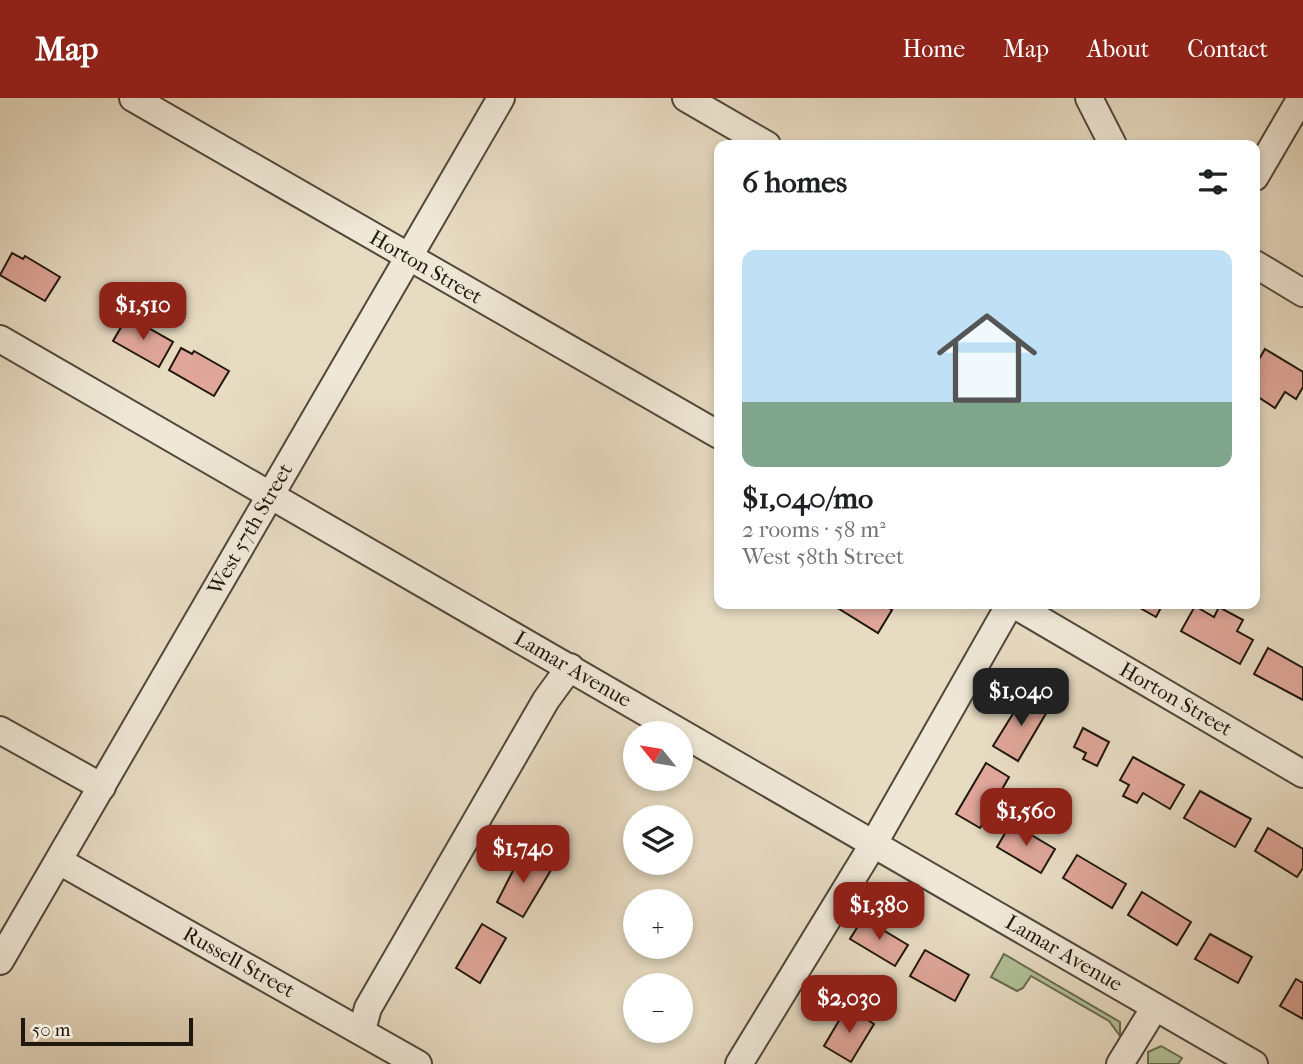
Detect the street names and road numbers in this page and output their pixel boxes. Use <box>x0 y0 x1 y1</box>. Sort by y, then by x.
street label: Horton Street <box>365 225 487 309</box>
street label: West 57th Street <box>202 459 298 600</box>
street label: Lamar Avenue <box>510 626 636 712</box>
street label: Horton Street <box>1115 657 1237 741</box>
street label: Lamar Avenue <box>1001 910 1127 996</box>
street label: Russell Street <box>179 921 300 1003</box>

